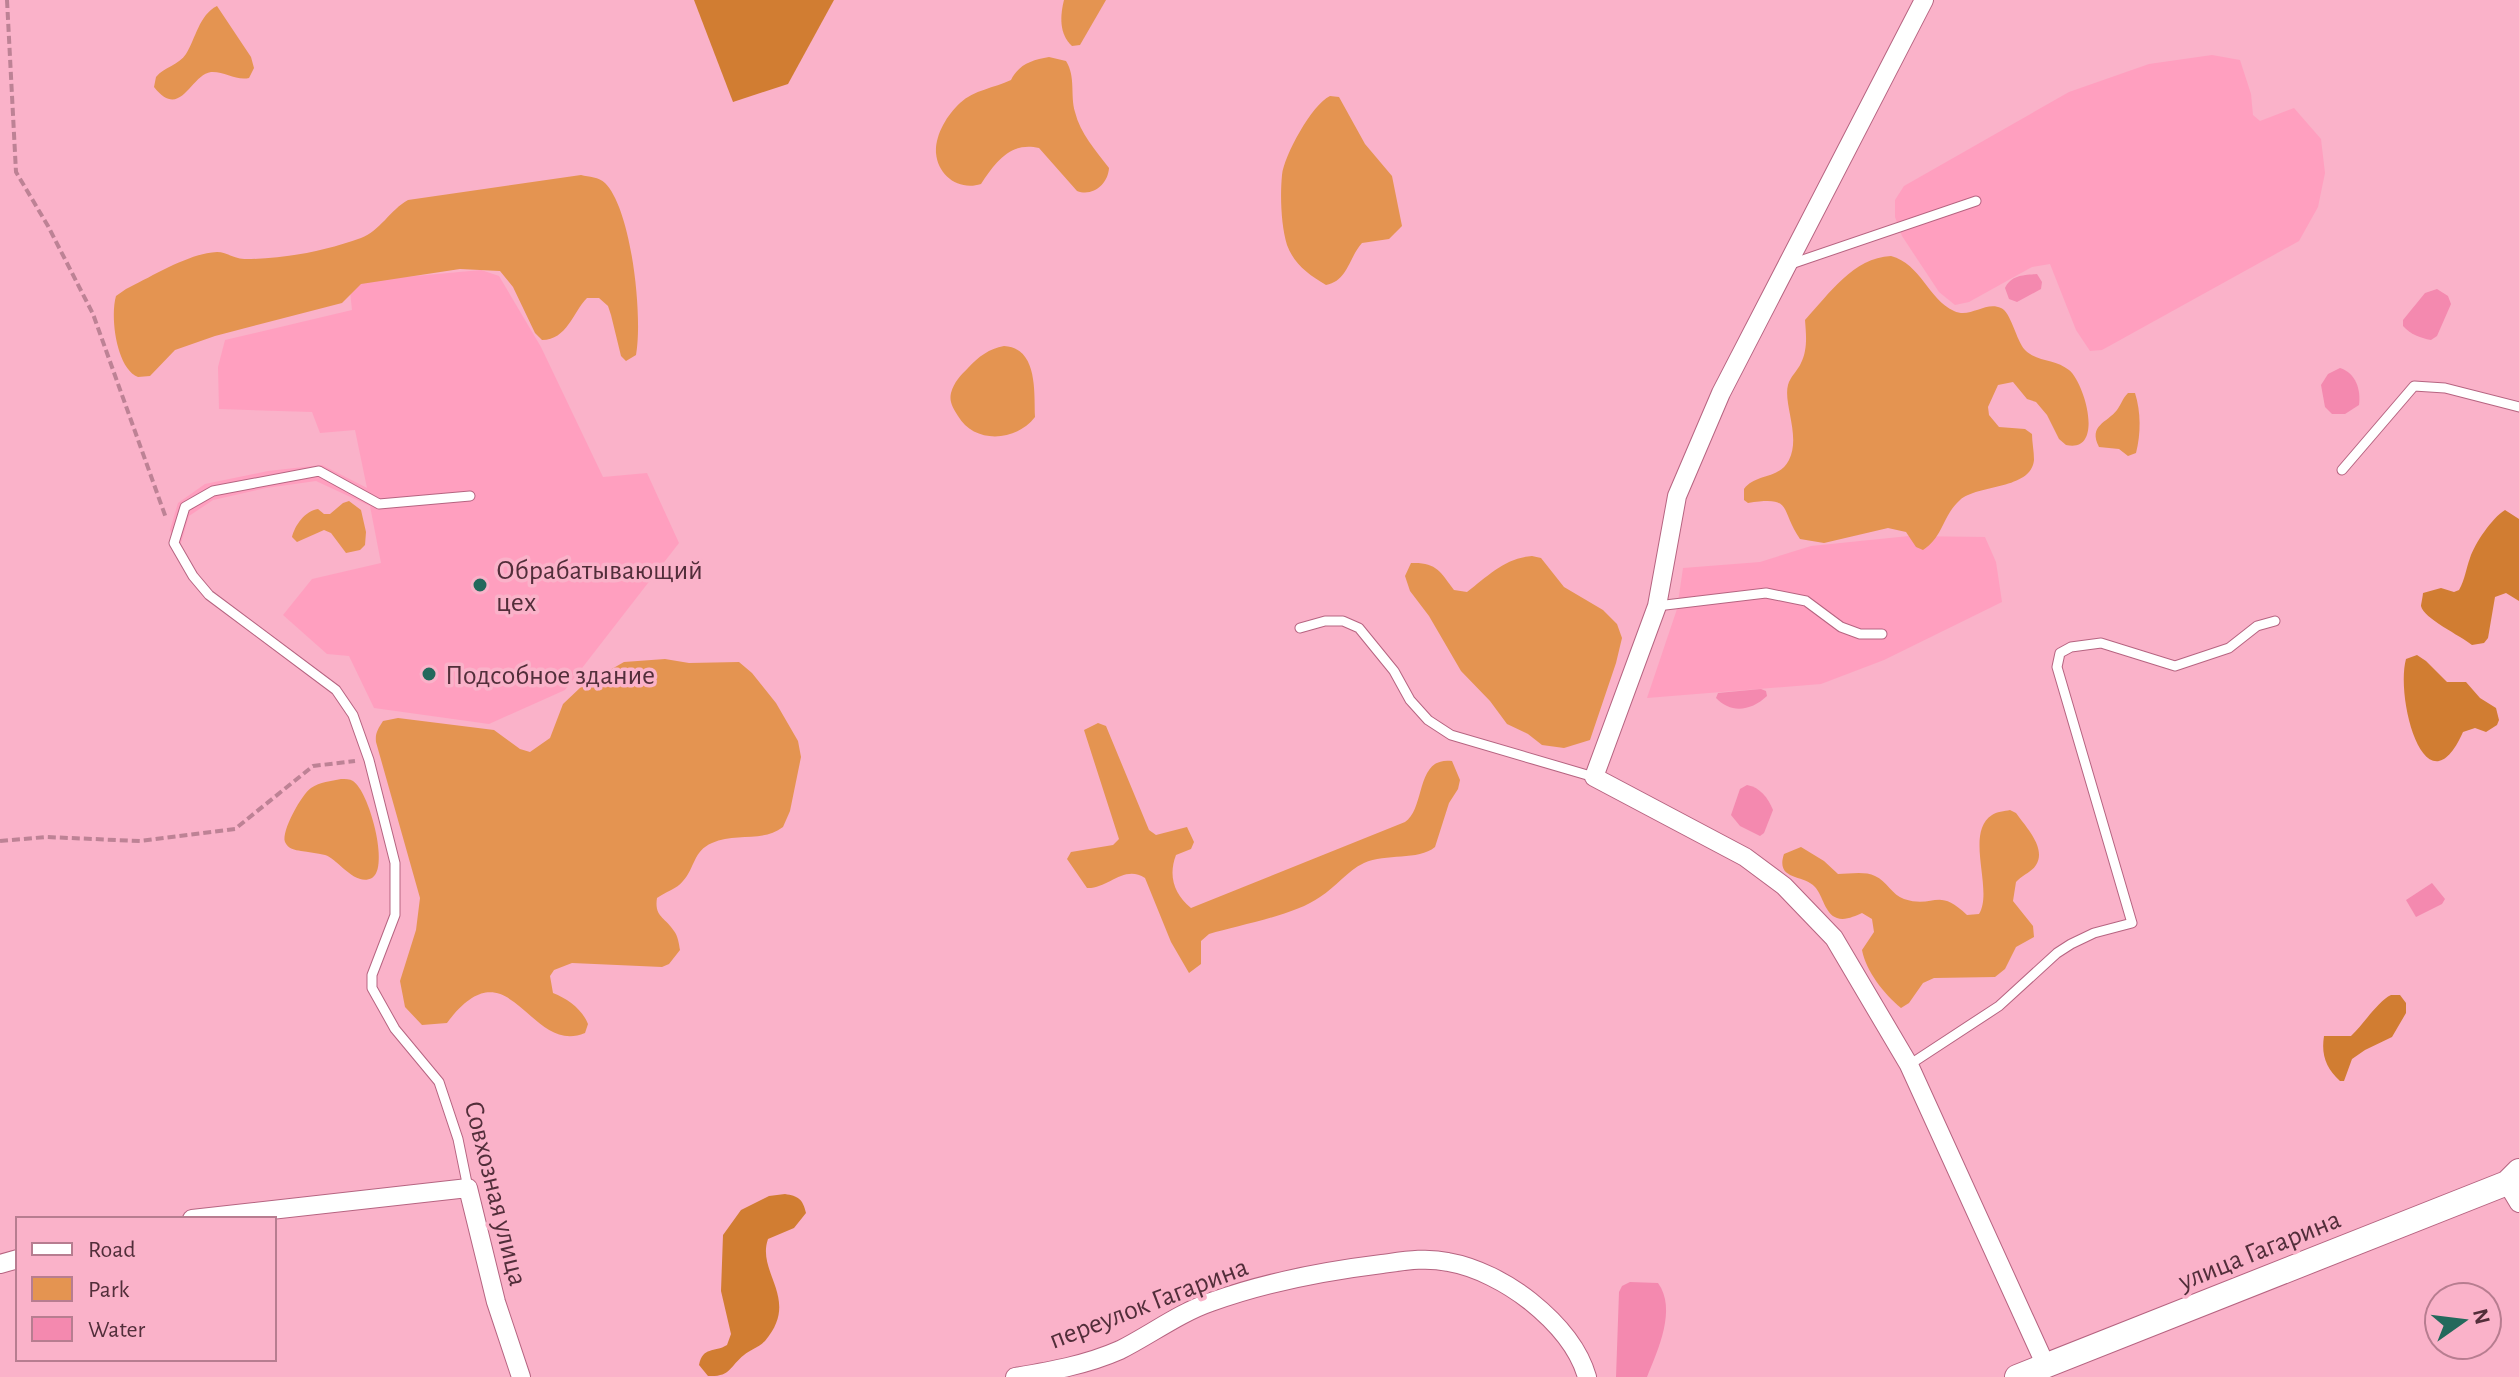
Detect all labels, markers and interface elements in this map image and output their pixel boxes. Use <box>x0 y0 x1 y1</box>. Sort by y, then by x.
place label: Обрабатывающий цех <box>496 557 703 617</box>
marker: Обрабатывающий цех <box>471 576 489 594</box>
place label: Подсобное здание <box>445 662 655 690</box>
marker: Подсобное здание <box>420 665 438 683</box>
street label: Совхозная улица <box>459 1098 532 1289</box>
street label: улица Гагарина <box>2174 1206 2345 1296</box>
legend <box>16 1217 276 1361</box>
text: Road <box>88 1238 136 1262</box>
street label: переулок Гагарина <box>1045 1253 1252 1355</box>
text: Park <box>88 1278 129 1302</box>
north arrow <box>2423 1281 2503 1361</box>
text: N <box>2469 1306 2494 1326</box>
text: Water <box>88 1318 146 1342</box>

